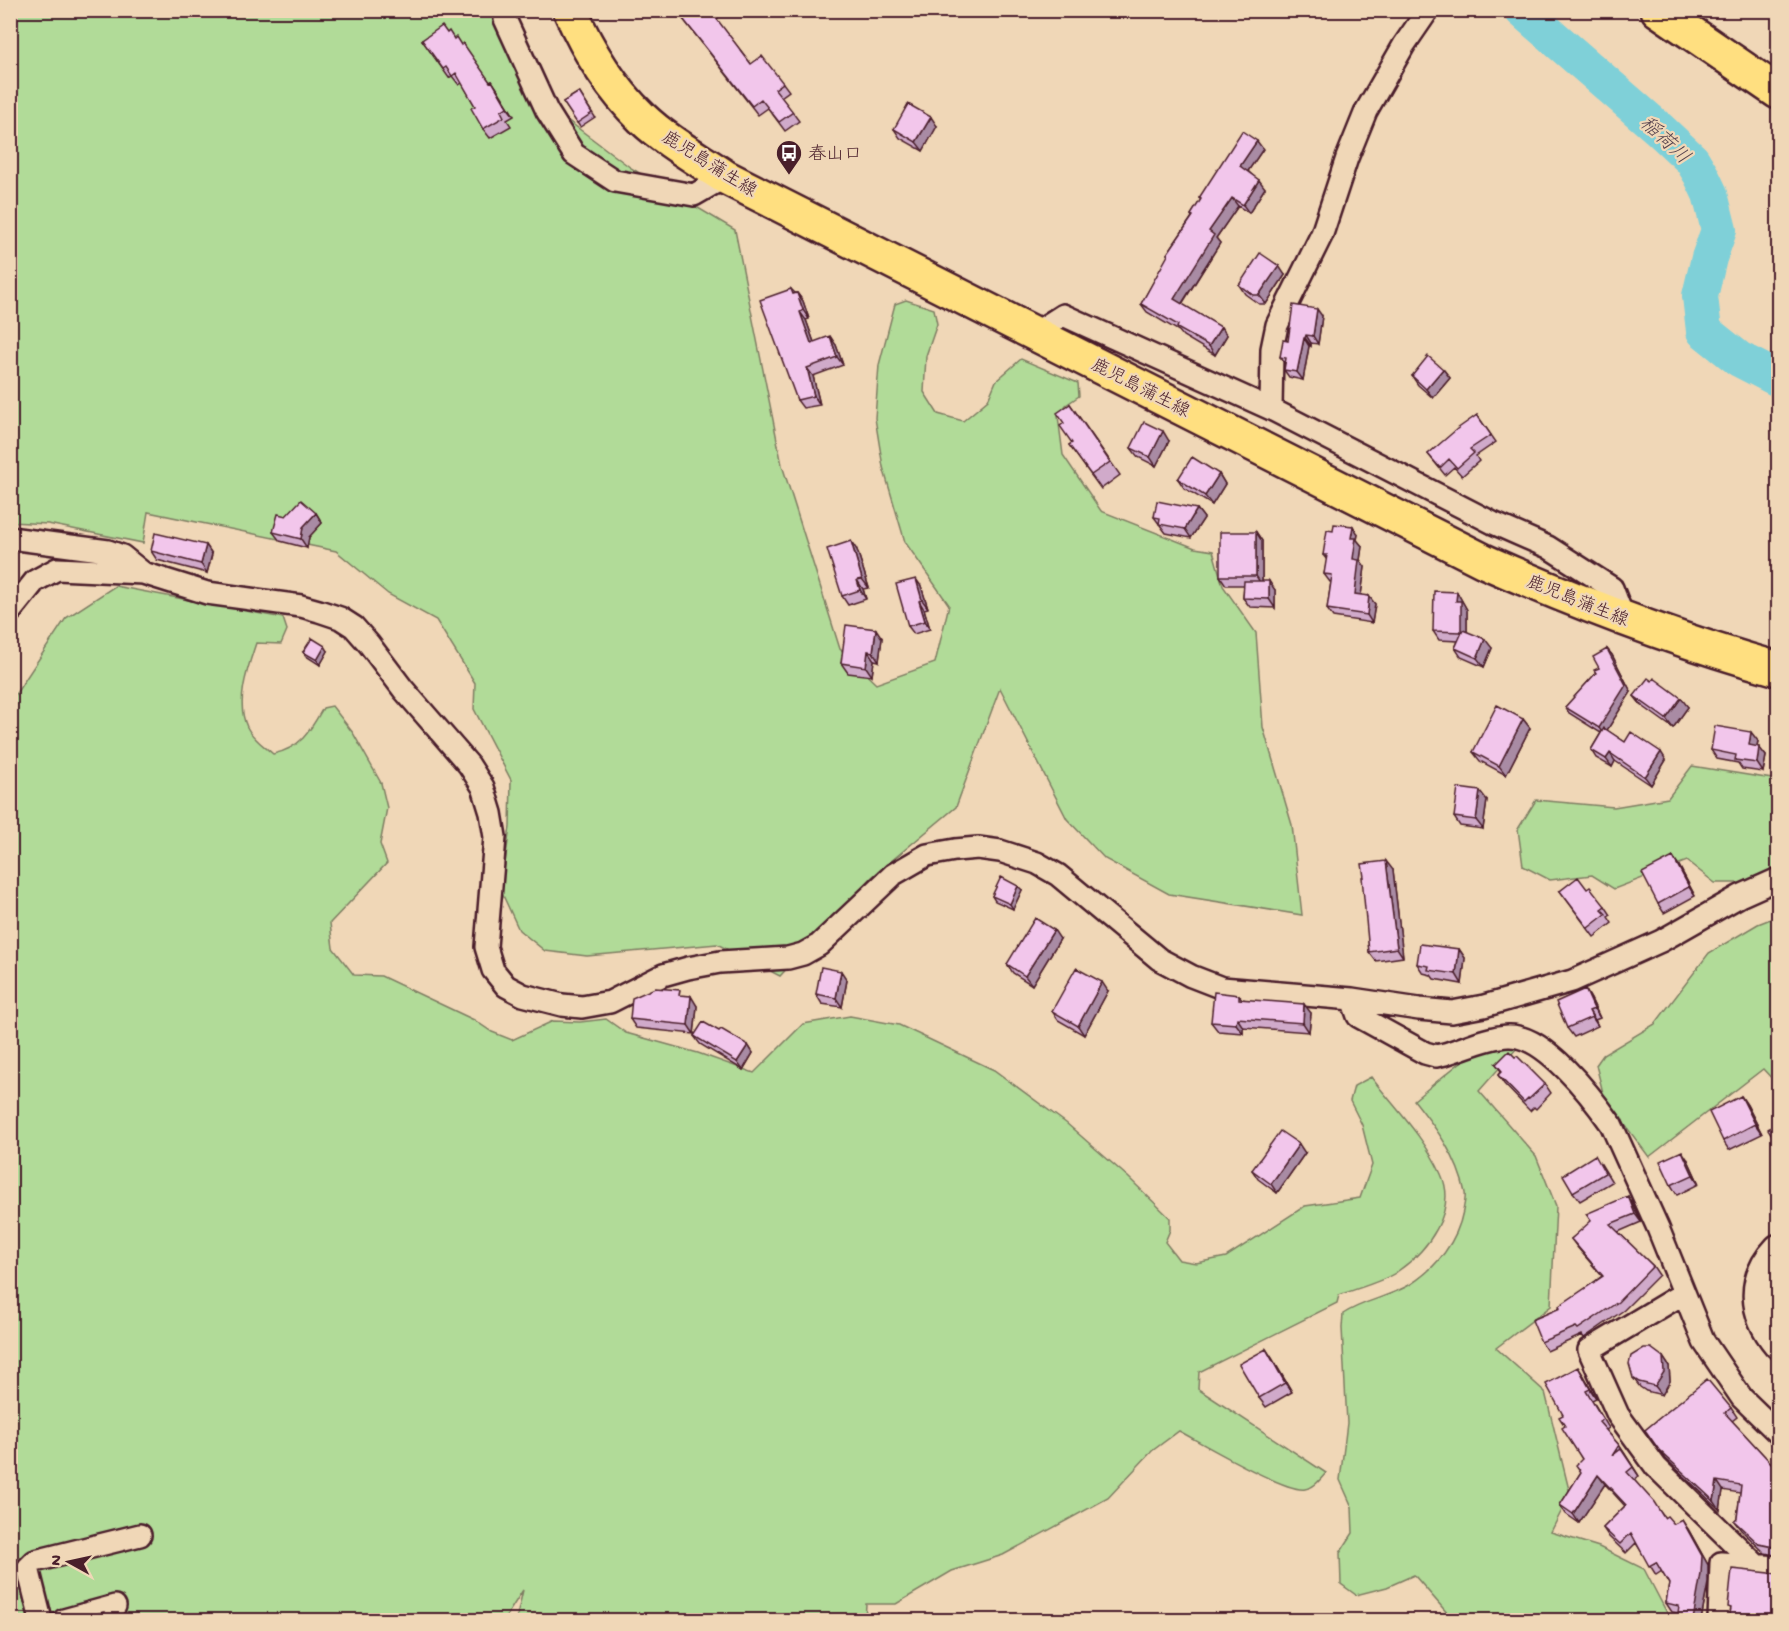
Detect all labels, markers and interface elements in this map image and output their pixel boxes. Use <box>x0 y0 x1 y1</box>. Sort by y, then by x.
water label: 稲荷川 <box>1634 111 1695 170</box>
street label: 鹿児島蒲生線 <box>657 127 761 203</box>
bus stop icon: 春山口 <box>774 138 804 176</box>
place label: 春山口 <box>808 144 862 166</box>
street label: 鹿児島蒲生線 <box>1087 354 1193 423</box>
street label: 鹿児島蒲生線 <box>1523 571 1631 632</box>
north arrow <box>39 1532 99 1592</box>
text: N <box>47 1553 68 1567</box>

